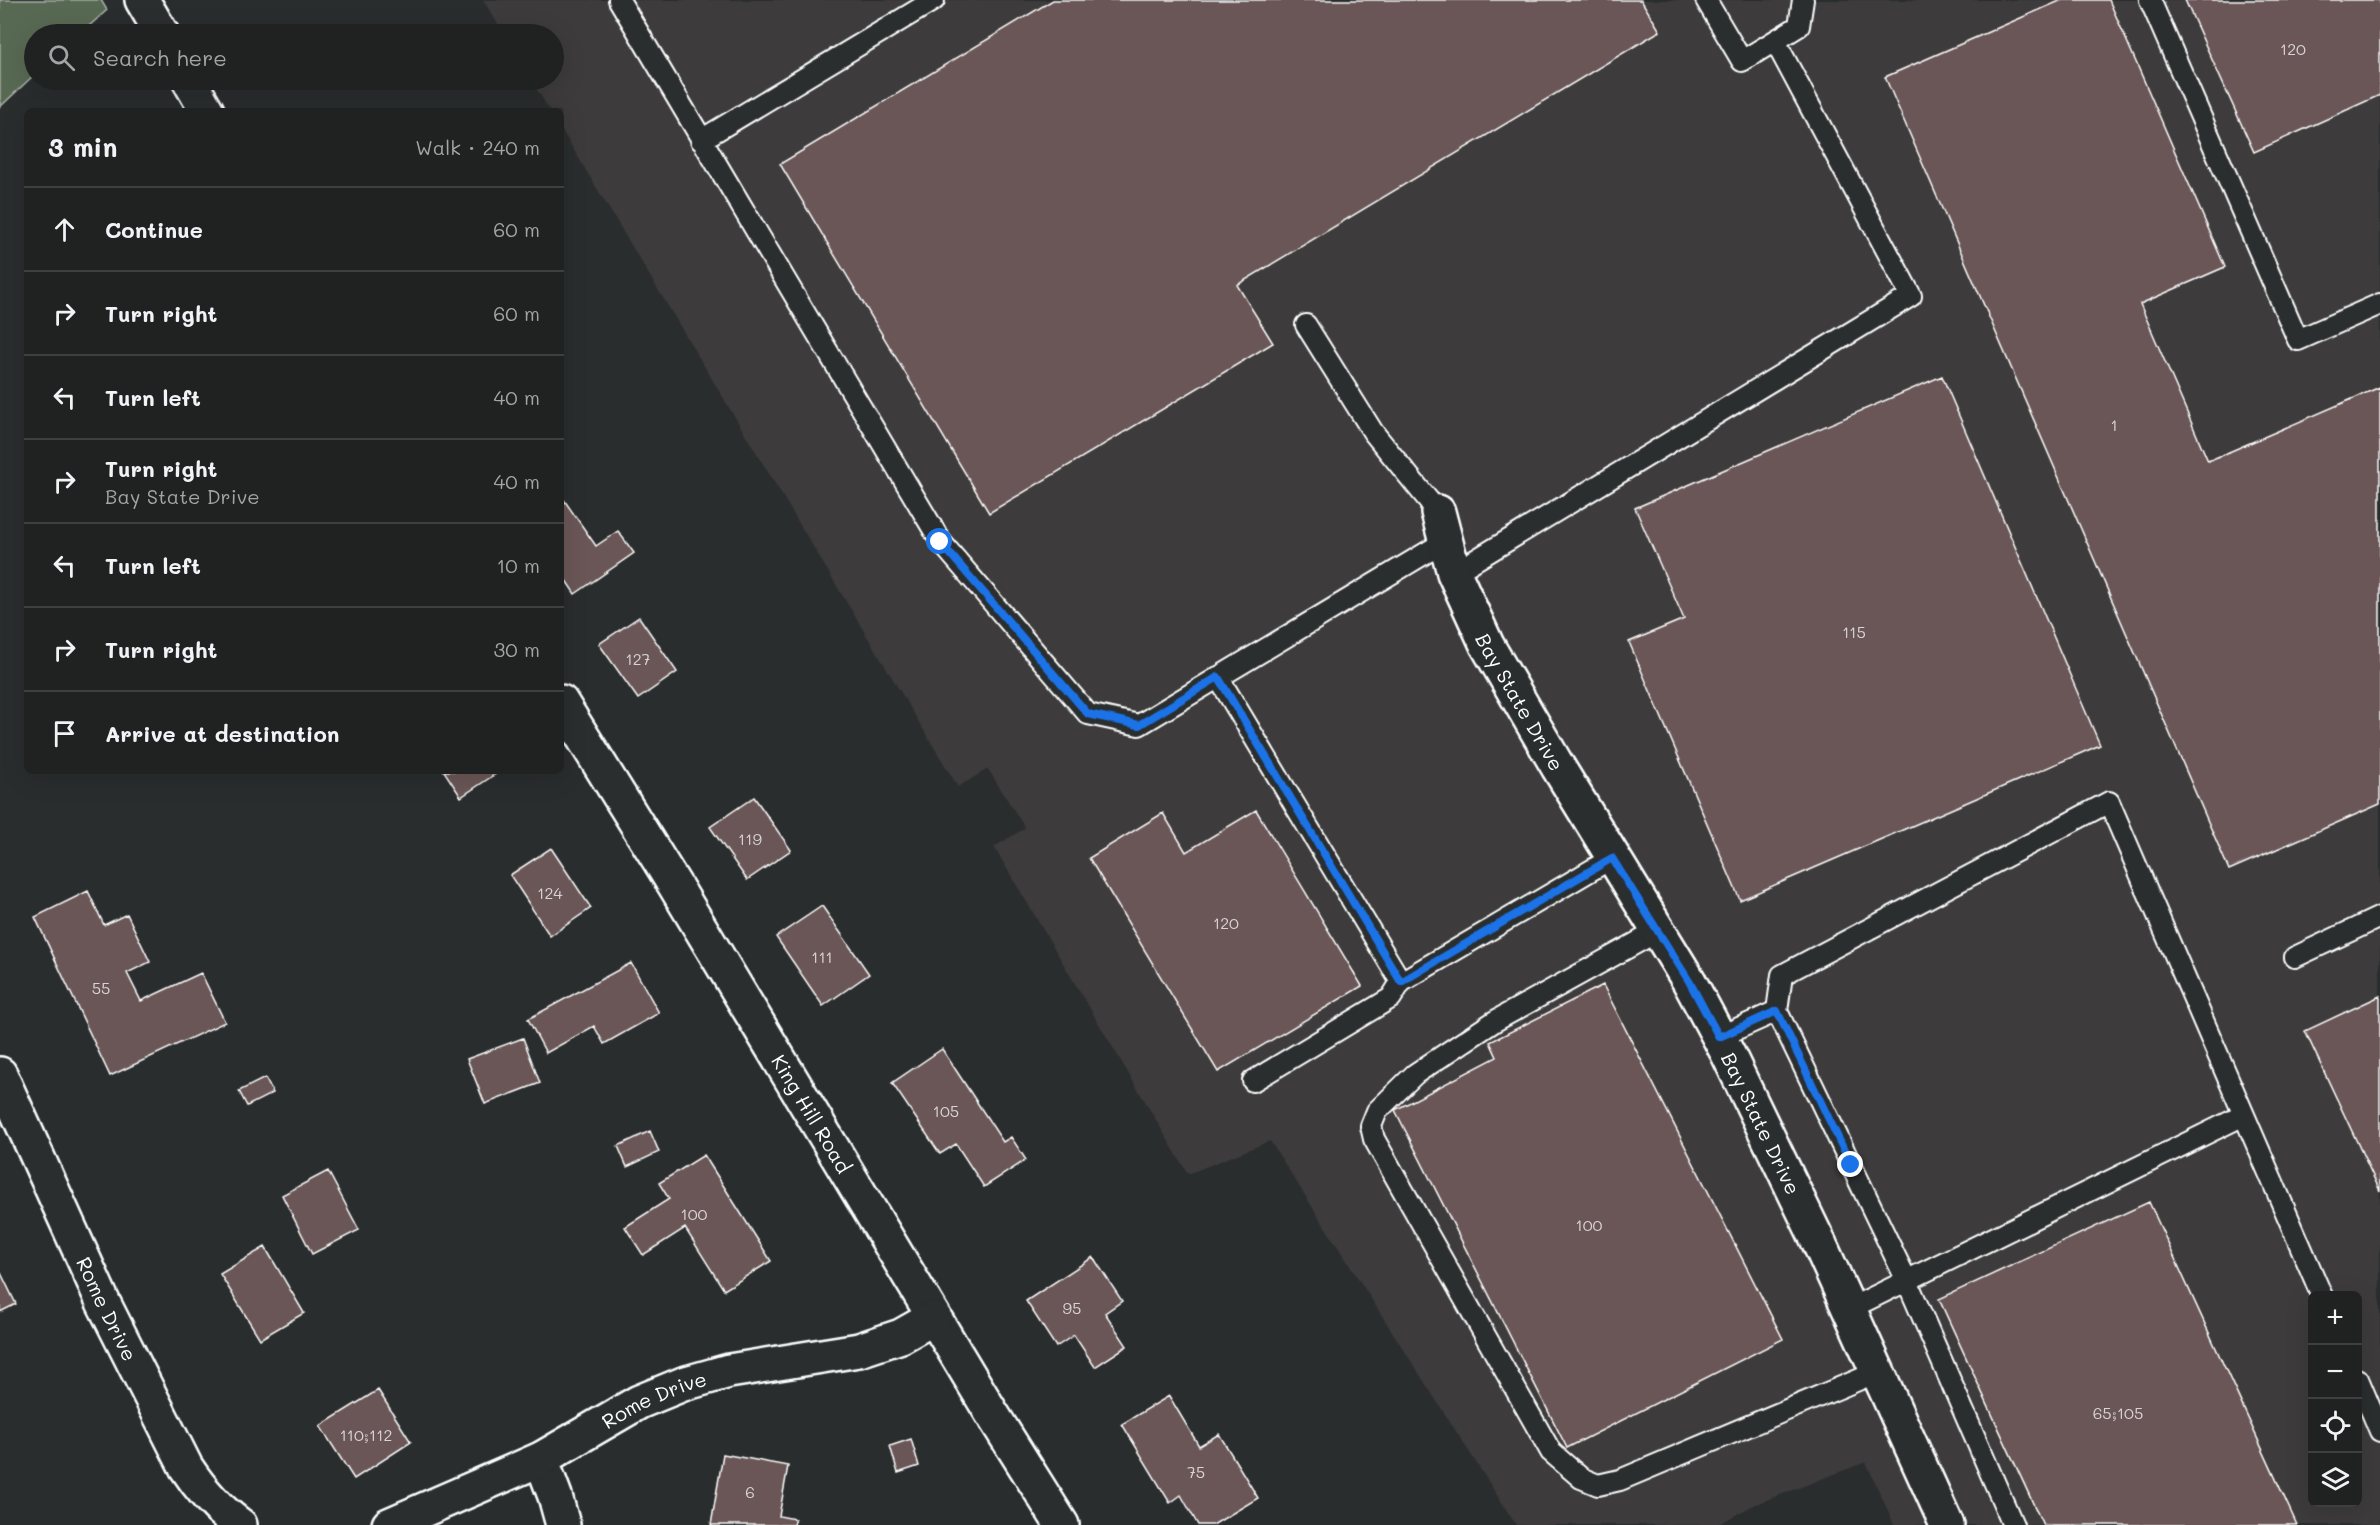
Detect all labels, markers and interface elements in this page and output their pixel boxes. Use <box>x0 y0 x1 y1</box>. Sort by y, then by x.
search box <box>24 24 564 90</box>
house number: 120 <box>2280 38 2306 59</box>
icon: search <box>45 41 78 74</box>
text: Search here <box>93 43 227 72</box>
text: 3 min <box>48 130 117 164</box>
text: Walk · 240 m <box>415 134 540 160</box>
icon: ahead <box>48 213 81 246</box>
text: Continue <box>105 215 203 244</box>
text: 60 m <box>493 216 540 242</box>
icon: right <box>48 297 81 330</box>
text: Turn right <box>105 299 217 328</box>
text: 60 m <box>493 300 540 326</box>
icon: left <box>48 381 81 414</box>
text: Turn left <box>105 383 201 412</box>
text: 40 m <box>494 384 540 410</box>
house number: 1 <box>2110 414 2118 435</box>
text: Turn right <box>105 454 217 483</box>
icon: right <box>48 465 81 498</box>
text: 40 m <box>494 468 540 494</box>
text: Bay State Drive <box>105 483 260 509</box>
route start <box>926 528 952 554</box>
icon: left <box>48 549 81 582</box>
text: Turn left <box>105 551 201 580</box>
text: 10 m <box>496 552 540 578</box>
house number: 115 <box>1842 621 1866 642</box>
street label: Bay State Drive <box>1470 629 1570 775</box>
icon: right <box>48 633 81 666</box>
text: Turn right <box>105 635 217 664</box>
text: 30 m <box>494 636 540 662</box>
house number: 127 <box>626 648 651 669</box>
icon: arrive <box>48 717 81 750</box>
text: Arrive at destination <box>105 719 340 748</box>
house number: 119 <box>738 828 762 849</box>
house number: 124 <box>537 882 563 903</box>
house number: 120 <box>1213 912 1239 933</box>
house number: 111 <box>811 946 833 967</box>
house number: 55 <box>92 977 110 998</box>
street label: Bay State Drive <box>1716 1048 1807 1199</box>
street label: King Hill Road <box>766 1049 857 1178</box>
house number: 105 <box>933 1100 959 1121</box>
route end <box>1837 1151 1863 1177</box>
house number: 100 <box>681 1203 708 1224</box>
house number: 100 <box>1576 1214 1603 1235</box>
street label: Rome Drive <box>71 1253 143 1365</box>
map controls <box>2308 1291 2362 1507</box>
button: + <box>2308 1291 2362 1345</box>
house number: 95 <box>1063 1297 1081 1318</box>
button: − <box>2308 1345 2362 1399</box>
street label: Rome Drive <box>597 1365 709 1434</box>
button: locate <box>2308 1399 2362 1453</box>
house number: 65;105 <box>2093 1402 2143 1423</box>
house number: 110;112 <box>340 1424 392 1445</box>
button: layers <box>2308 1453 2362 1507</box>
house number: 75 <box>1187 1461 1205 1482</box>
house number: 6 <box>745 1481 755 1502</box>

